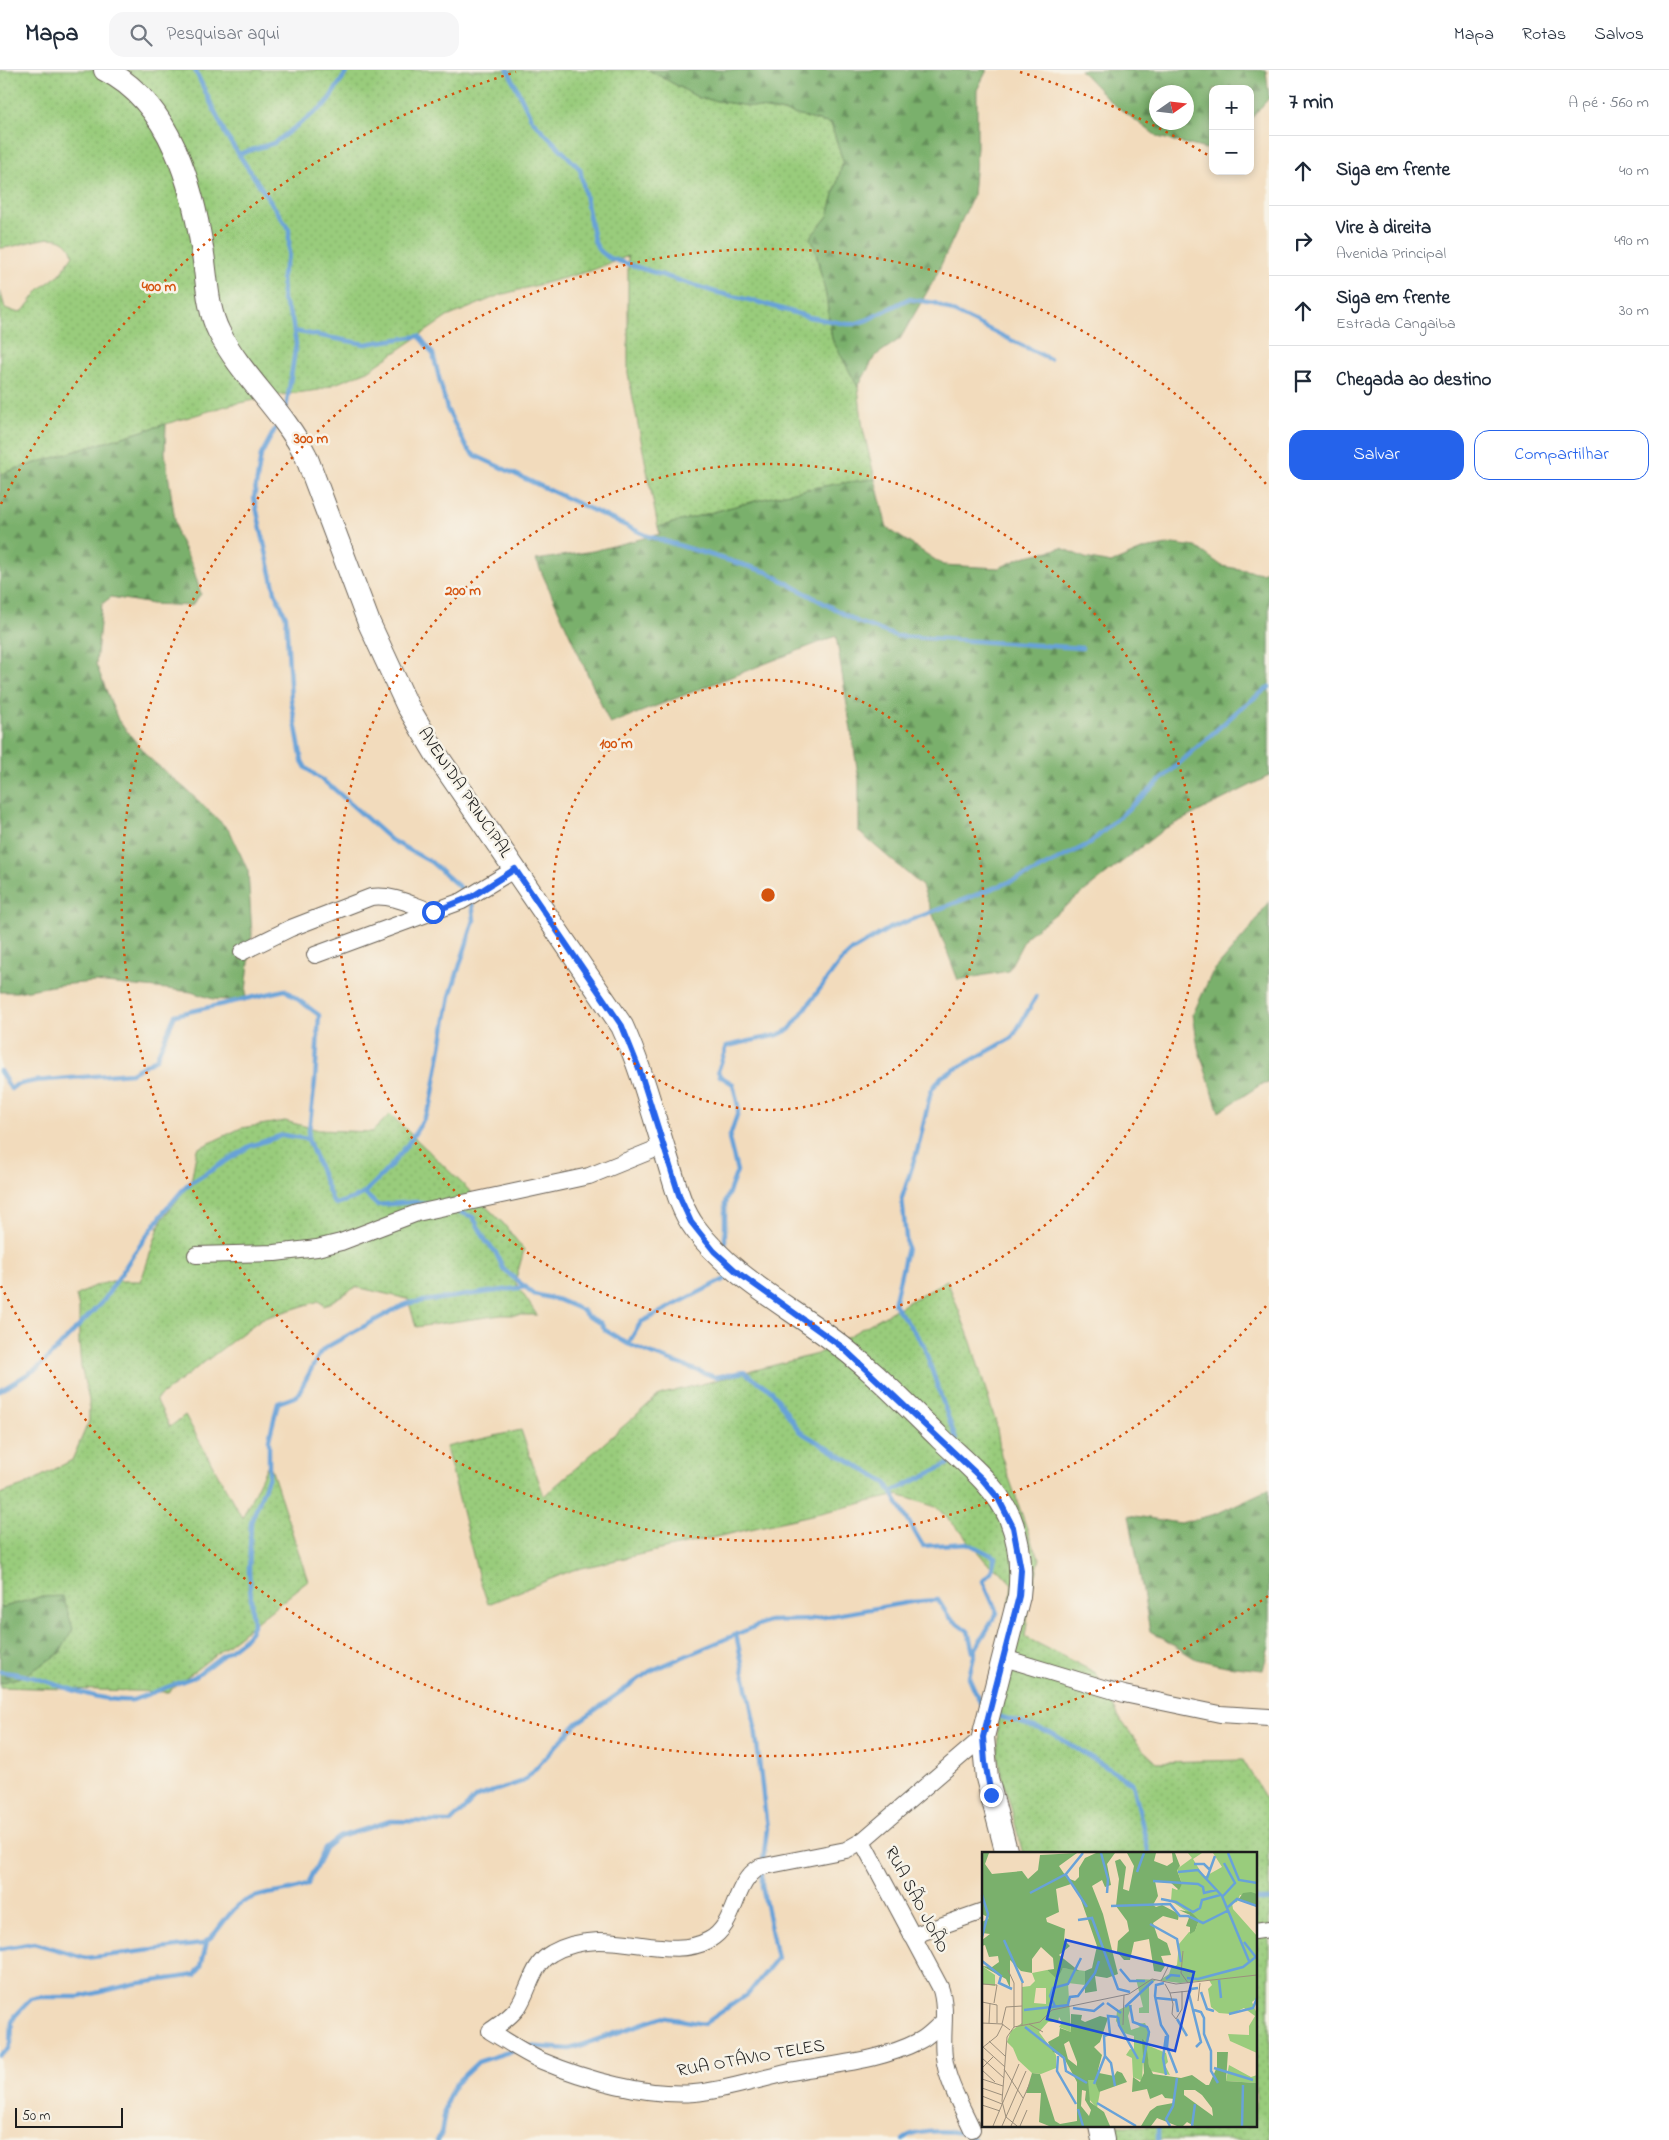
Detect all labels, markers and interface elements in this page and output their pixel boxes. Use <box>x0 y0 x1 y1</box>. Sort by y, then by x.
search box <box>109 12 459 57</box>
text: Mapa <box>25 17 79 52</box>
icon: search <box>127 21 155 49</box>
text: Pesquisar aqui <box>167 21 280 48</box>
text: Mapa <box>1454 22 1494 48</box>
text: Rotas <box>1522 22 1566 48</box>
text: Salvos <box>1594 22 1644 48</box>
north arrow <box>1149 85 1194 130</box>
map controls <box>1209 85 1254 175</box>
button: + <box>1209 85 1254 130</box>
text: 7 min <box>1289 88 1333 118</box>
text: A pé · 560 m <box>1568 91 1649 115</box>
button: − <box>1209 130 1254 175</box>
icon: ahead <box>1289 157 1317 185</box>
text: Siga em frente <box>1336 157 1450 184</box>
text: 40 m <box>1619 159 1649 183</box>
text: Vire à direita <box>1336 215 1431 242</box>
icon: right <box>1289 227 1317 255</box>
text: 490 m <box>1614 229 1649 253</box>
text: Avenida Principal <box>1336 242 1446 266</box>
text: 400 m <box>141 276 177 298</box>
text: Siga em frente <box>1336 285 1450 312</box>
icon: ahead <box>1289 297 1317 325</box>
text: 30 m <box>1619 299 1649 323</box>
text: Estrada Cangaiba <box>1336 312 1456 336</box>
icon: arrive <box>1289 367 1317 395</box>
text: Chegada ao destino <box>1336 367 1491 394</box>
text: 300 m <box>293 428 329 450</box>
button: Salvar <box>1289 430 1464 480</box>
button: Compartilhar <box>1474 430 1649 480</box>
text: 200 m <box>444 580 481 602</box>
street label: AVENIDA PRINCIPAL <box>411 723 518 864</box>
text: 100 m <box>599 733 633 755</box>
centre of rings <box>759 886 777 904</box>
route start <box>422 901 445 924</box>
route end <box>980 1784 1003 1807</box>
street label: RUA SÃO JOÃO <box>877 1842 955 1958</box>
inset map <box>982 1852 1256 2128</box>
street label: RUA OTÁVIO TELES <box>675 2033 827 2085</box>
scale bar <box>15 2105 122 2128</box>
text: 50 m <box>22 2106 50 2127</box>

